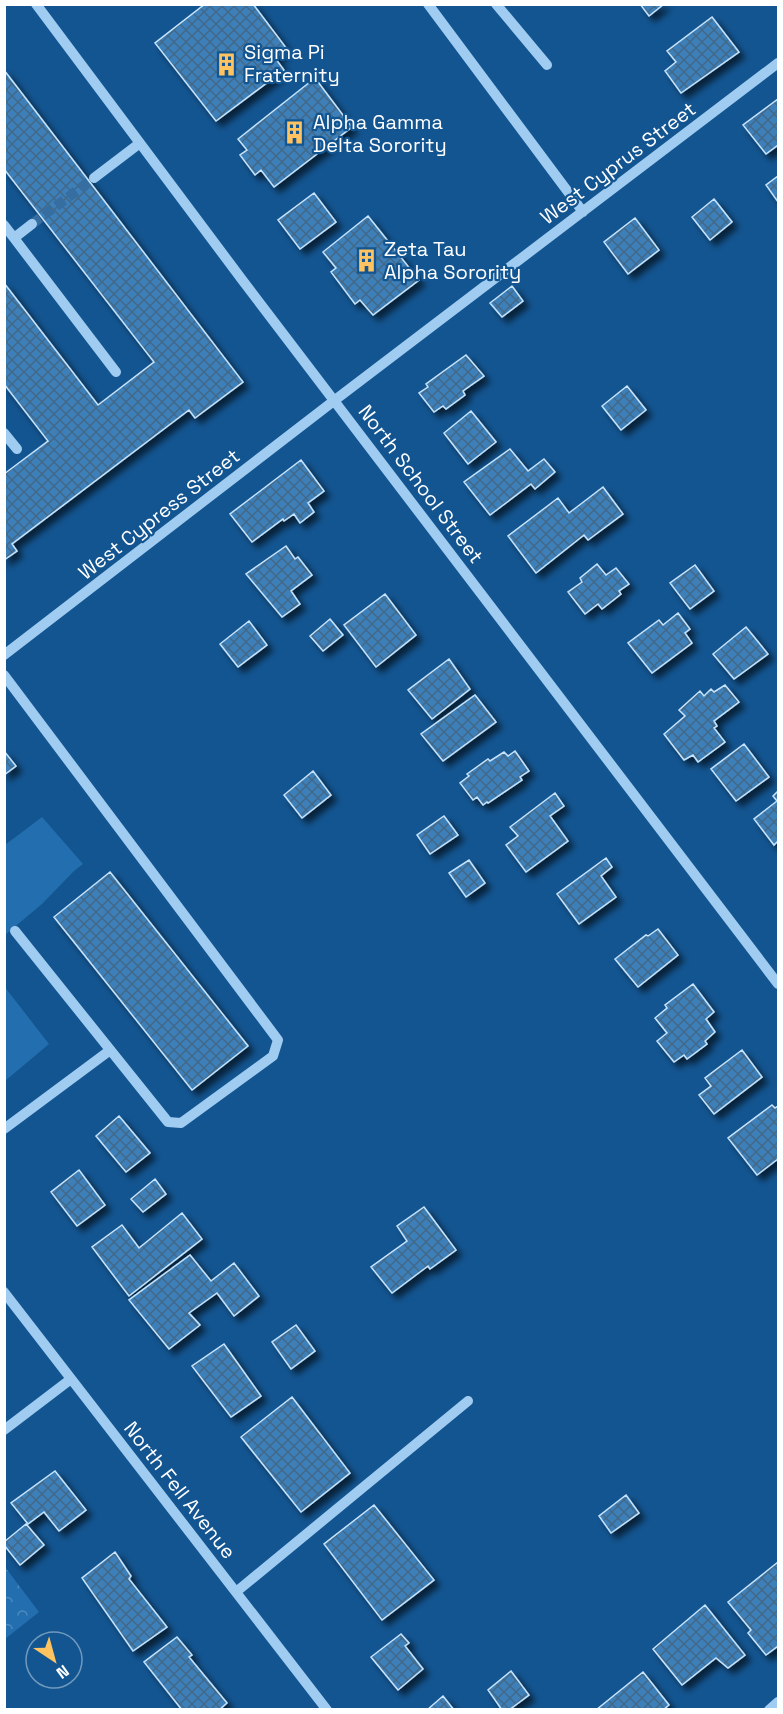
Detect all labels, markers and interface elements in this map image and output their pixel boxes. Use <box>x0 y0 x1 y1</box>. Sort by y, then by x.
place label: Sigma Pi Fraternity <box>244 39 340 88</box>
building icon: Sigma Pi Fraternity <box>213 51 239 77</box>
street label: West Cyprus Street <box>535 96 701 230</box>
place label: Alpha Gamma Delta Sorority <box>313 109 447 158</box>
building icon: Alpha Gamma Delta Sorority <box>282 120 308 146</box>
place label: Ζeta Tau Alpha Sorority <box>384 236 521 285</box>
building icon: Ζeta Tau Alpha Sorority <box>353 247 379 273</box>
street label: North School Street <box>353 399 489 569</box>
street label: West Cypress Street <box>73 443 245 585</box>
street label: North Fell Avenue <box>118 1416 242 1564</box>
north arrow <box>24 1630 84 1690</box>
text: N <box>52 1660 73 1683</box>

